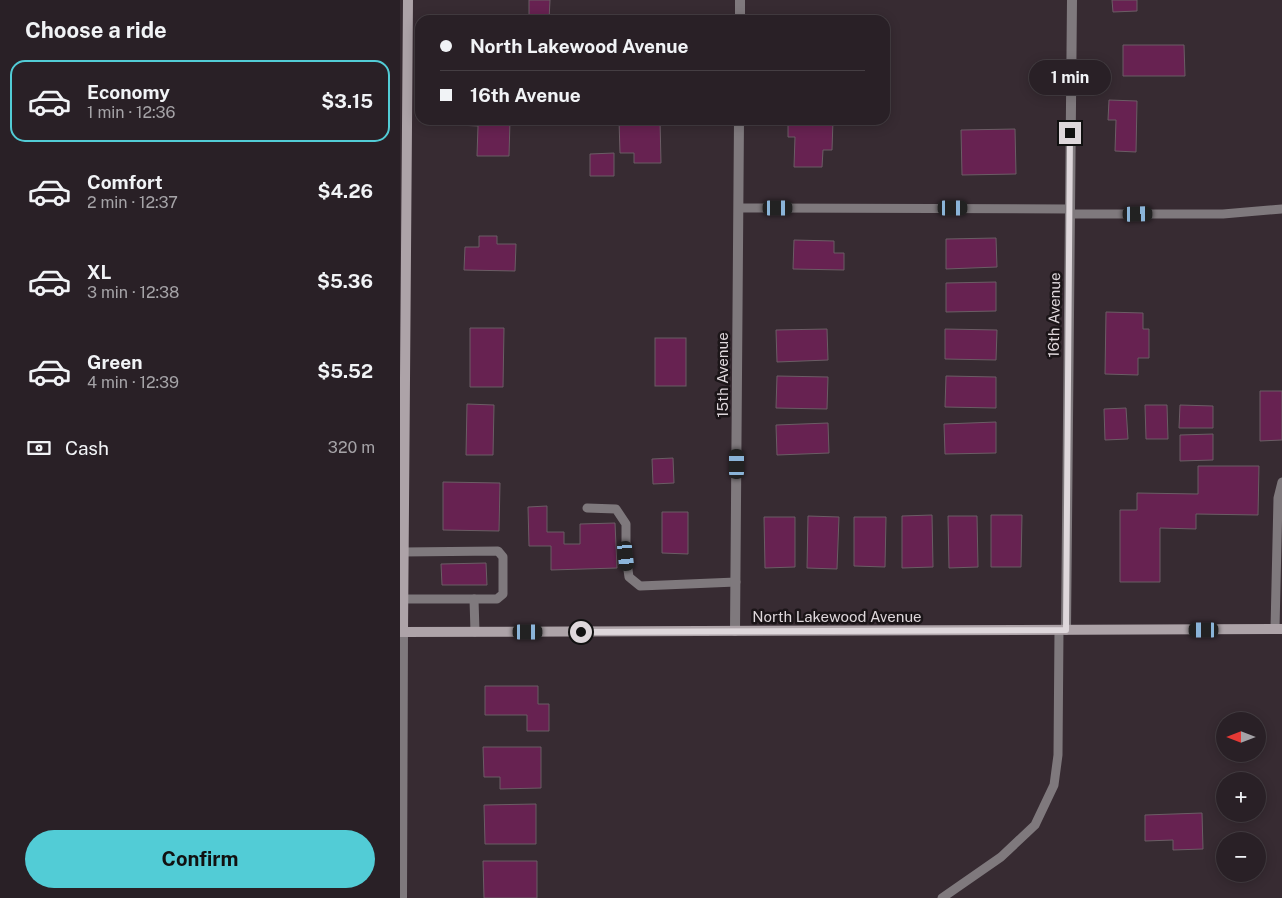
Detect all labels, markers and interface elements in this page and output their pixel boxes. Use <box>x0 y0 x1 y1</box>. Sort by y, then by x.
text: Choose a ride <box>25 17 167 43</box>
text: North Lakewood Avenue <box>470 35 688 57</box>
callout: 1 min <box>1029 61 1111 96</box>
text: 1 min <box>1051 68 1089 87</box>
icon: car <box>27 79 72 124</box>
text: Economy <box>87 81 170 103</box>
text: 16th Avenue <box>470 84 581 106</box>
text: $3.15 <box>321 90 373 112</box>
text: 1 min · 12:36 <box>87 103 175 122</box>
route end <box>1059 122 1081 144</box>
icon: car <box>27 169 72 214</box>
text: Comfort <box>87 171 163 193</box>
text: $4.26 <box>317 180 373 202</box>
text: 2 min · 12:37 <box>87 193 178 212</box>
car <box>763 201 793 216</box>
car <box>938 201 968 216</box>
car <box>1122 206 1153 222</box>
icon: car <box>27 259 72 304</box>
text: XL <box>87 261 112 283</box>
text: $5.36 <box>317 270 373 292</box>
street label: 16th Avenue <box>1045 272 1063 358</box>
text: 3 min · 12:38 <box>87 283 179 302</box>
street label: 15th Avenue <box>714 332 731 418</box>
icon: car <box>27 349 72 394</box>
text: Green <box>87 351 142 373</box>
text: $5.52 <box>317 360 373 382</box>
text: 4 min · 12:39 <box>87 373 179 392</box>
icon: cash <box>25 434 53 462</box>
text: Cash <box>65 437 109 459</box>
text: 320 m <box>328 438 375 457</box>
car <box>729 449 744 479</box>
car <box>616 540 635 572</box>
street label: North Lakewood Avenue <box>752 608 922 625</box>
route start <box>570 621 592 643</box>
car <box>1189 623 1219 638</box>
car <box>513 625 543 640</box>
north arrow <box>1216 712 1266 762</box>
map controls <box>1216 712 1266 882</box>
button: + <box>1216 772 1266 822</box>
button: Confirm <box>25 830 375 888</box>
button: − <box>1216 832 1266 882</box>

